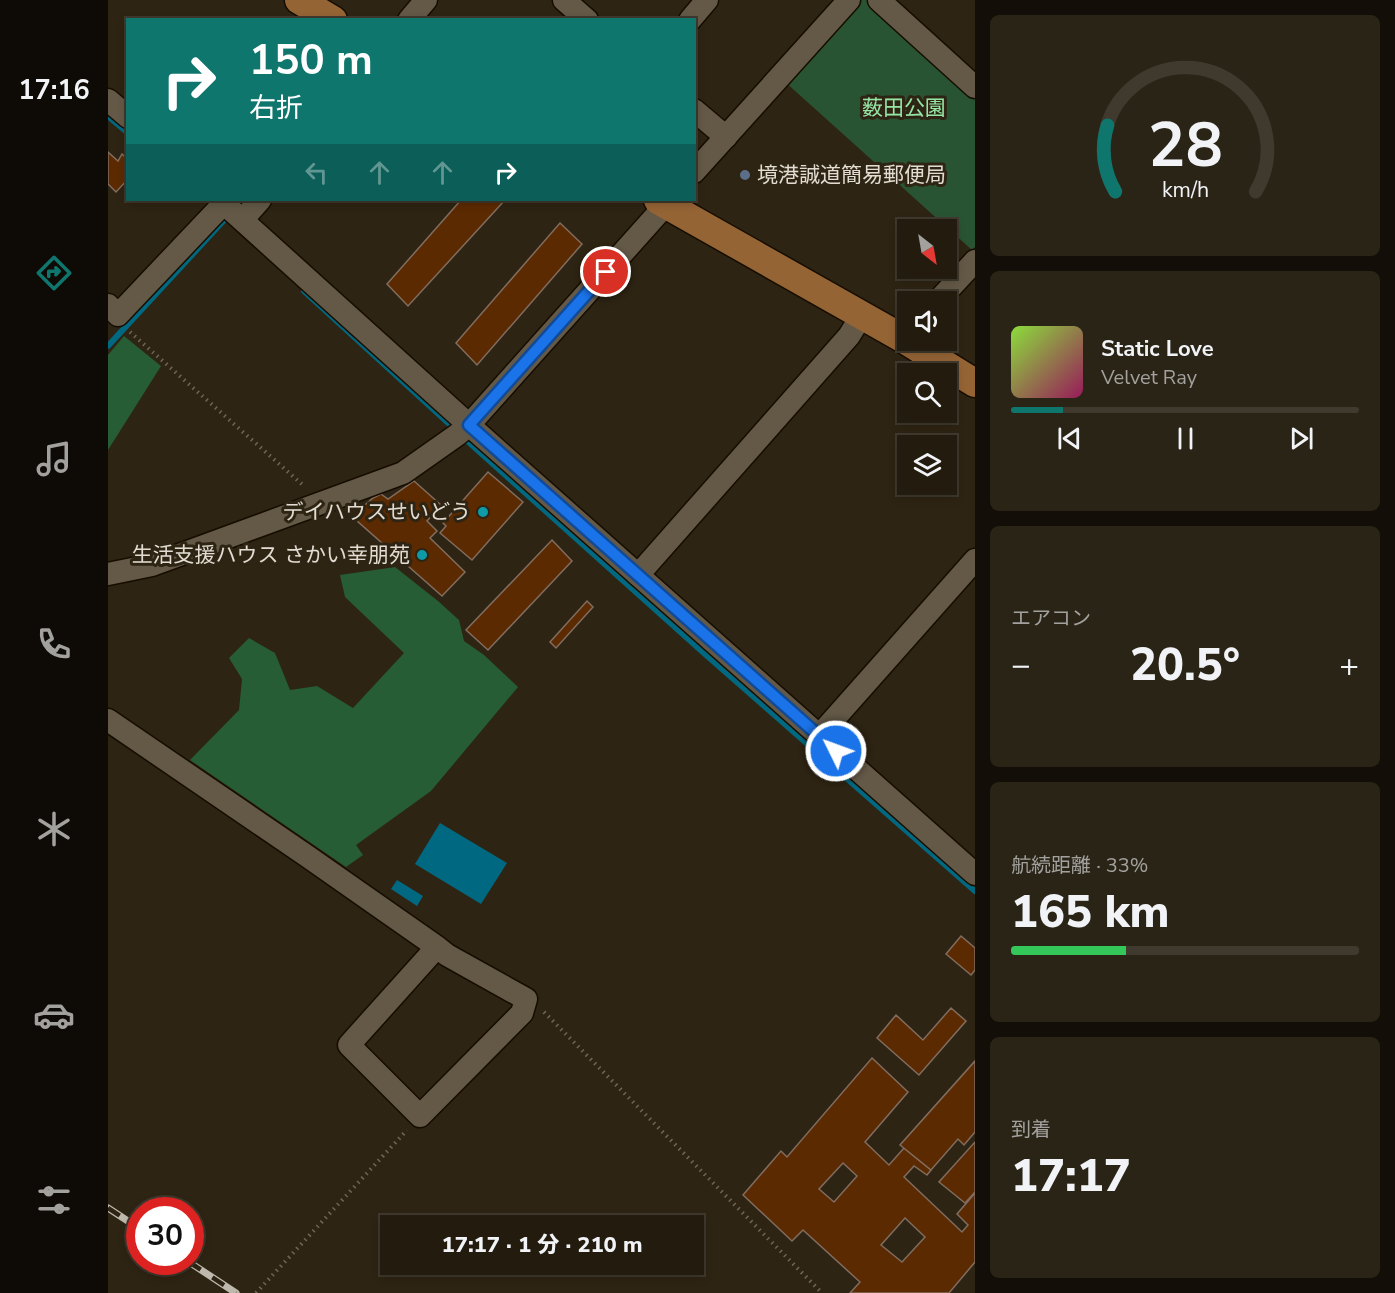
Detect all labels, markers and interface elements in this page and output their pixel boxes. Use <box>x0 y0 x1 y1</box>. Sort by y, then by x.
text: 150 m <box>249 32 373 89</box>
icon: right <box>150 42 228 120</box>
text: 17:16 <box>18 72 90 109</box>
text: 右折 <box>249 90 303 127</box>
park label: 薮田公園 <box>862 94 946 122</box>
text: 28 <box>1148 103 1222 188</box>
icon: left <box>300 156 333 189</box>
icon: ahead <box>363 156 396 189</box>
icon: ahead <box>426 156 459 189</box>
icon: right <box>489 156 522 189</box>
place label: 境港誠道簡易郵便局 <box>757 161 946 189</box>
marker: 境港誠道簡易郵便局 <box>738 168 752 182</box>
text: km/h <box>1161 176 1209 206</box>
north arrow <box>897 219 957 279</box>
map controls <box>897 219 957 495</box>
pin <box>580 246 631 297</box>
icon: directions <box>33 252 75 294</box>
icon: arrive <box>589 255 622 288</box>
button: sound <box>897 291 957 351</box>
text: Static Love <box>1101 334 1214 364</box>
button: search <box>897 363 957 423</box>
text: Velvet Ray <box>1101 364 1197 391</box>
icon: previous <box>1053 422 1086 455</box>
icon: pause <box>1169 422 1202 455</box>
icon: next <box>1285 422 1318 455</box>
button: layers <box>897 435 957 495</box>
icon: music <box>33 438 75 480</box>
place label: デイハウスせいどう <box>282 498 471 526</box>
marker: デイハウスせいどう <box>476 505 490 519</box>
place label: 生活支援ハウス さかい幸朋苑 <box>132 541 410 569</box>
marker: 生活支援ハウス さかい幸朋苑 <box>415 548 429 562</box>
text: エアコン <box>1011 605 1091 632</box>
icon: phone <box>33 623 75 665</box>
text: 20.5° <box>1130 635 1240 696</box>
text: − <box>1011 643 1031 688</box>
text: + <box>1339 643 1359 688</box>
position arrow <box>804 719 868 783</box>
icon: climate <box>33 808 75 850</box>
text: 航続距離 · 33% <box>1011 852 1148 879</box>
text: 165 km <box>1011 882 1170 943</box>
icon: car <box>33 994 75 1036</box>
text: 到着 <box>1011 1116 1051 1143</box>
text: 17:17 <box>1011 1146 1131 1207</box>
icon: filters <box>33 1179 75 1221</box>
speed limit sign: 30 <box>126 1197 204 1275</box>
text: 17:17 · 1 分 · 210 m <box>441 1230 643 1260</box>

